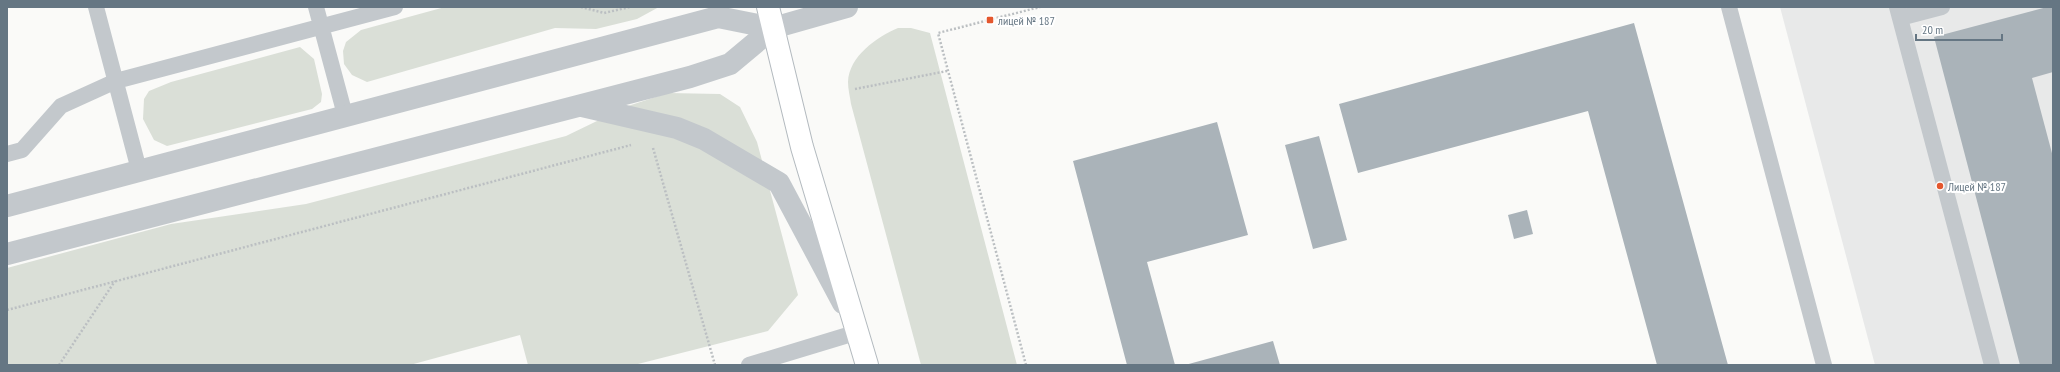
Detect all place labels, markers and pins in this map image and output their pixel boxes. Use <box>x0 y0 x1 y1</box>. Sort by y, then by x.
place label: лицей № 187 <box>997 13 1055 28</box>
marker: лицей № 187 <box>985 15 995 25</box>
place label: Лицей № 187 <box>1947 179 2006 194</box>
marker: Лицей № 187 <box>1935 181 1945 191</box>

